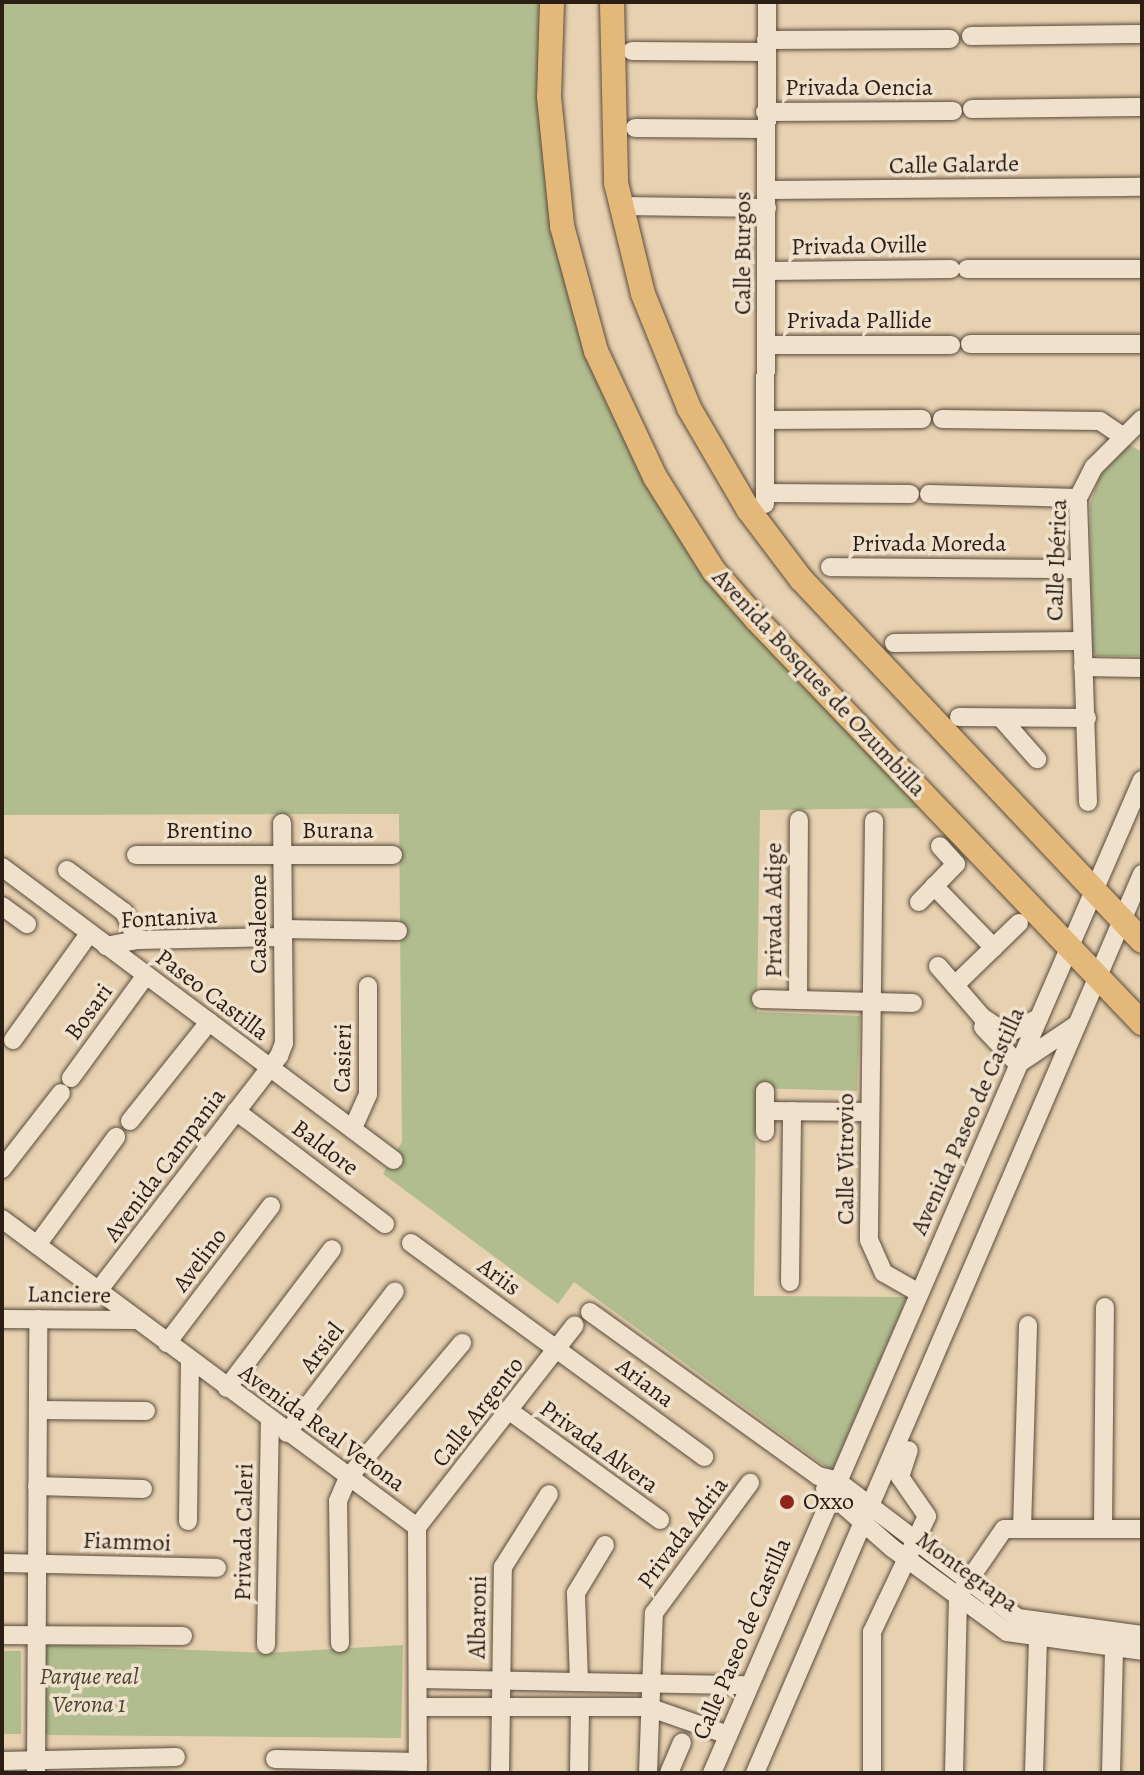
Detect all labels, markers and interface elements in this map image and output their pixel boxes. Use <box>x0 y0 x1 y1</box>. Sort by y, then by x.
street label: Privada Oencia <box>785 74 933 102</box>
street label: Calle Galarde <box>889 149 1019 181</box>
street label: Calle Burgos <box>729 191 757 315</box>
street label: Privada Oville <box>791 230 927 262</box>
street label: Privada Pallide <box>786 307 932 335</box>
street label: Calle Ibérica <box>1040 498 1074 622</box>
street label: Privada Moreda <box>852 530 1006 558</box>
street label: Avenida Bosques de Ozumbilla <box>706 563 932 803</box>
street label: Brentino <box>166 817 252 845</box>
street label: Burana <box>302 817 374 845</box>
street label: Privada Adige <box>760 842 788 978</box>
street label: Casaleone <box>245 874 273 974</box>
street label: Fontaniva <box>120 901 218 935</box>
street label: Paseo Castilla <box>150 943 274 1047</box>
street label: Bosari <box>59 978 119 1046</box>
street label: Avenida Paseo de Castilla <box>905 1003 1031 1239</box>
street label: Casieri <box>328 1023 358 1093</box>
street label: Avenida Campania <box>98 1083 232 1247</box>
street label: Calle Vitrovio <box>832 1093 860 1225</box>
street label: Baldore <box>286 1114 364 1182</box>
street label: Avelino <box>167 1222 233 1298</box>
street label: Ariis <box>472 1252 526 1302</box>
street label: Lanciere <box>27 1280 111 1310</box>
street label: Arsiel <box>294 1317 350 1379</box>
street label: Calle Argento <box>426 1351 530 1473</box>
street label: Ariana <box>610 1352 680 1414</box>
street label: Avenida Real Verona <box>233 1358 411 1498</box>
street label: Privada Alvera <box>534 1394 664 1500</box>
street label: Privada Caleri <box>228 1463 260 1601</box>
street label: Privada Adria <box>631 1471 735 1595</box>
place label: Oxxo <box>803 1488 854 1516</box>
marker: Oxxo <box>778 1493 796 1511</box>
street label: Montegrapa <box>910 1525 1024 1619</box>
street label: Fiammoi <box>82 1526 172 1558</box>
street label: Calle Paseo de Castilla <box>686 1534 798 1744</box>
street label: Albaroni <box>463 1575 493 1659</box>
park label: Parque real Verona 1 <box>39 1663 139 1719</box>

